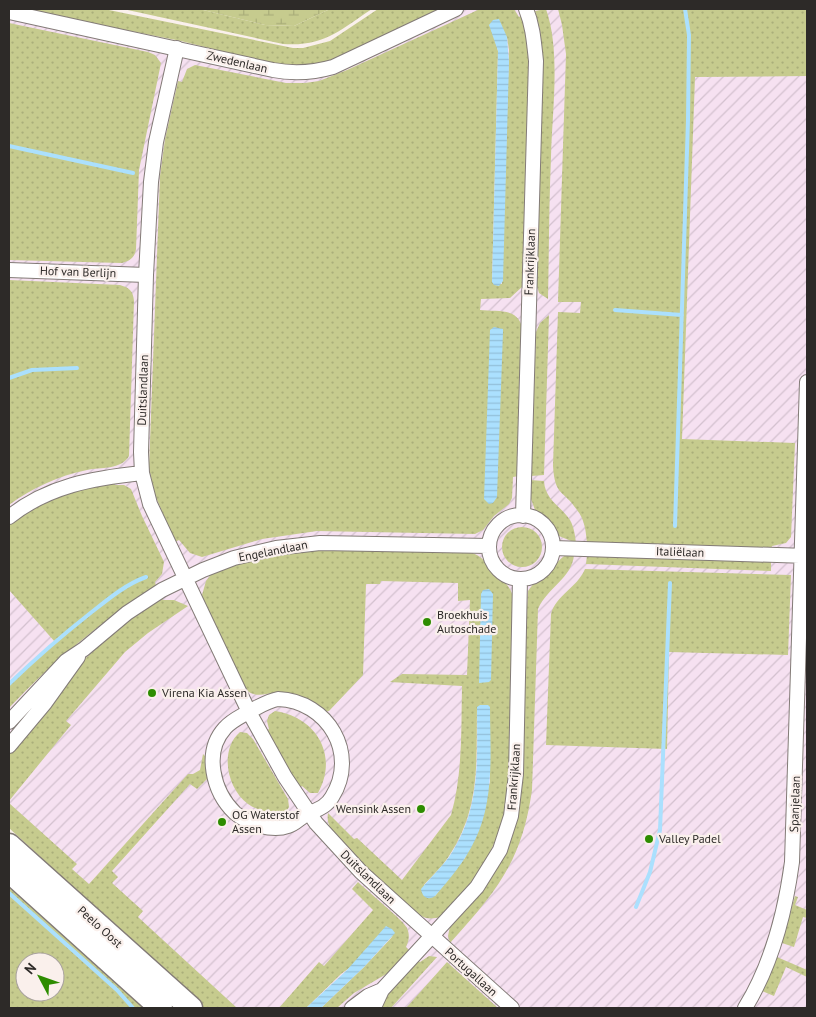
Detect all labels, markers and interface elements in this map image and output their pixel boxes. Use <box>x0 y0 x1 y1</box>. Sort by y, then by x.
street label: Zwedenlaan <box>205 47 269 76</box>
street label: Frankrijklaan <box>521 228 538 296</box>
street label: Hof van Berlijn <box>40 263 116 280</box>
street label: Duitslandlaan <box>134 354 151 426</box>
street label: Engelandlaan <box>237 536 309 565</box>
street label: Italiëlaan <box>656 543 704 560</box>
place label: Broekhuis Autoschade <box>437 607 496 636</box>
marker: Broekhuis Autoschade <box>421 616 433 628</box>
place label: Virena Kia Assen <box>161 685 247 700</box>
marker: Virena Kia Assen <box>146 687 158 699</box>
street label: Frankrijklaan <box>504 743 523 811</box>
street label: Spanjelaan <box>786 775 803 833</box>
place label: Wensink Assen <box>336 801 411 816</box>
marker: Wensink Assen <box>415 803 427 815</box>
place label: OG Waterstof Assen <box>232 807 300 836</box>
marker: OG Waterstof Assen <box>216 816 228 828</box>
place label: Valley Padel <box>658 831 721 846</box>
marker: Valley Padel <box>643 833 655 845</box>
street label: Duitslandlaan <box>338 847 399 907</box>
street label: Peelo Oost <box>75 903 126 951</box>
street label: Portugallaan <box>442 944 501 999</box>
north arrow <box>15 952 65 1002</box>
text: N <box>20 959 40 978</box>

